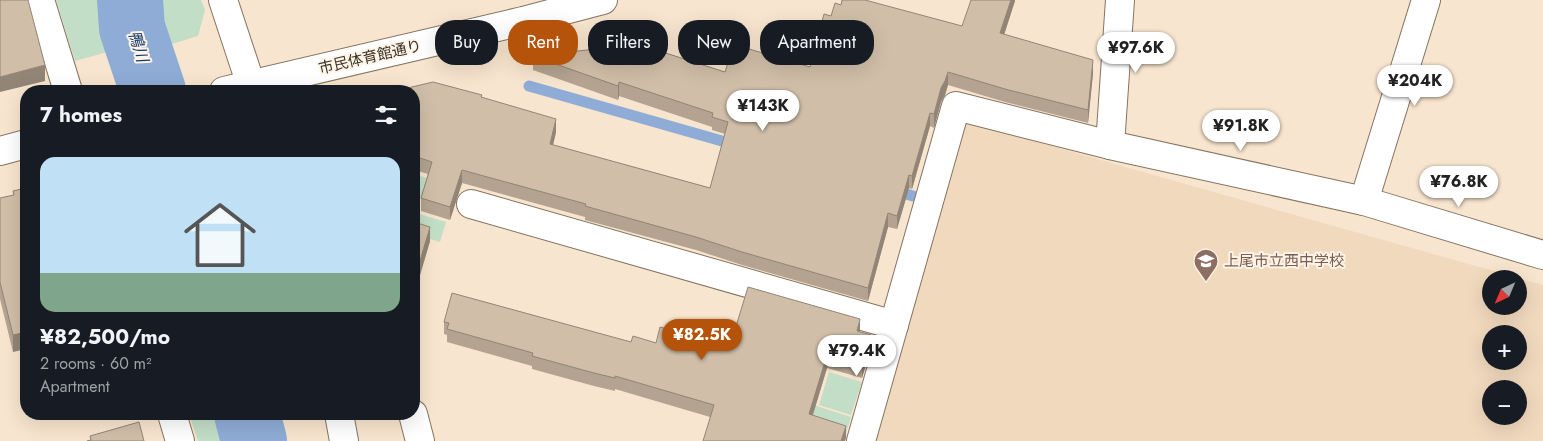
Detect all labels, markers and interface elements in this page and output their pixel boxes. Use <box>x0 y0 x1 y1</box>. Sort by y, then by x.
chip: Buy <box>435 20 498 65</box>
chip: Rent <box>508 20 578 65</box>
chip: Filters <box>588 20 668 65</box>
chip: New <box>678 20 750 65</box>
chip: Apartment <box>760 20 874 65</box>
water label: 鴨川 <box>123 27 155 67</box>
pin: ¥97.6K <box>1095 32 1177 74</box>
street label: 市民体育館通り <box>316 34 424 80</box>
text: ¥97.6K <box>1108 36 1164 59</box>
pin: ¥204K <box>1380 64 1450 107</box>
text: ¥204K <box>1388 69 1442 92</box>
pin: ¥143K <box>728 90 798 132</box>
text: ¥143K <box>737 94 789 117</box>
text: 7 homes <box>40 100 122 130</box>
icon: filters <box>372 101 400 129</box>
pin: ¥91.8K <box>1200 110 1282 152</box>
text: ¥91.8K <box>1213 114 1269 137</box>
pin: ¥76.8K <box>1418 166 1500 208</box>
text: ¥76.8K <box>1430 170 1488 193</box>
icon: home <box>175 190 265 280</box>
school or university icon: 上尾市立西中学校 <box>1193 248 1219 282</box>
place label: 上尾市立西中学校 <box>1224 250 1344 272</box>
north arrow <box>1482 270 1528 315</box>
map controls <box>1482 270 1527 425</box>
pin: ¥82.5K <box>661 318 743 361</box>
text: ¥82,500/mo <box>40 322 170 352</box>
text: ¥82.5K <box>673 323 731 346</box>
button: + <box>1482 325 1527 370</box>
pin: ¥79.4K <box>816 334 898 377</box>
text: ¥79.4K <box>828 339 886 362</box>
text: 2 rooms · 60 m² <box>40 352 152 375</box>
text: Apartment <box>40 375 110 398</box>
button: − <box>1482 380 1527 425</box>

